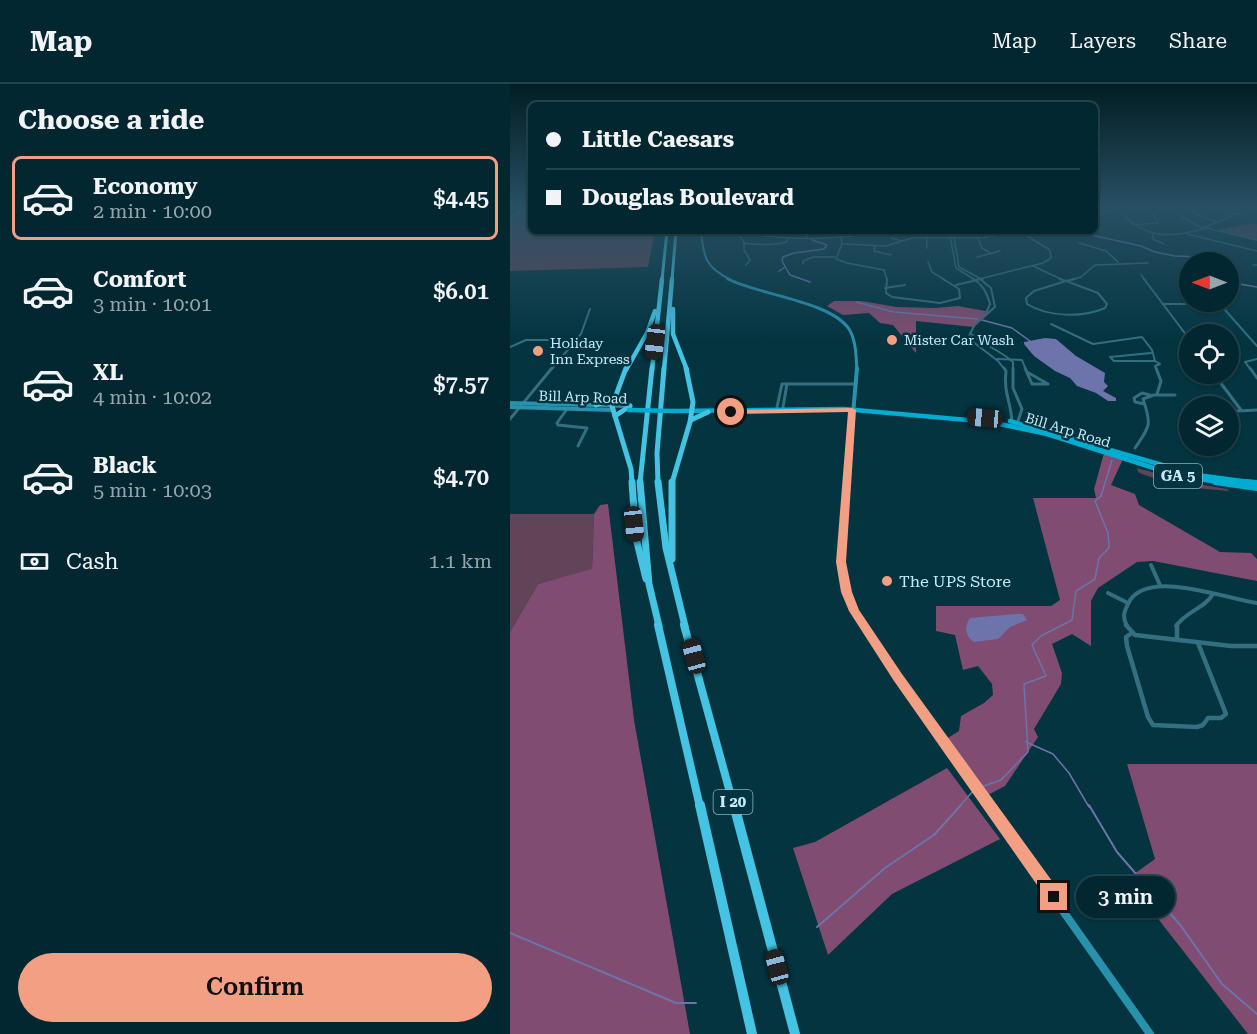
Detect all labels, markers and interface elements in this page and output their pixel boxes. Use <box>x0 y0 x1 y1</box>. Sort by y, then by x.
text: Map <box>30 25 92 58</box>
text: Map <box>992 29 1037 53</box>
text: Layers <box>1070 29 1136 53</box>
text: Share <box>1169 29 1227 53</box>
text: Choose a ride <box>18 104 204 136</box>
text: Little Caesars <box>582 127 734 152</box>
icon: car <box>21 171 75 225</box>
text: Economy <box>93 174 197 199</box>
text: Douglas Boulevard <box>582 185 794 210</box>
text: $4.45 <box>433 186 489 211</box>
text: 2 min · 10:00 <box>93 199 212 223</box>
north arrow <box>1179 252 1239 312</box>
map controls <box>1179 252 1239 456</box>
icon: car <box>21 264 75 318</box>
text: Comfort <box>93 267 186 292</box>
text: $6.01 <box>433 279 489 304</box>
text: 3 min · 10:01 <box>93 292 212 316</box>
car <box>644 323 666 361</box>
button: locate <box>1179 324 1239 384</box>
place label: Mister Car Wash <box>904 332 1014 348</box>
marker: Mister Car Wash <box>885 333 899 347</box>
place label: Holiday Inn Express <box>550 335 630 367</box>
marker: Holiday Inn Express <box>531 344 545 358</box>
icon: car <box>21 357 75 411</box>
text: XL <box>93 360 123 385</box>
text: $7.57 <box>433 372 489 397</box>
text: 4 min · 10:02 <box>93 385 212 409</box>
street label: Bill Arp Road <box>538 387 628 407</box>
button: layers <box>1179 396 1239 456</box>
route start <box>717 398 744 425</box>
car <box>966 407 1004 429</box>
street label: Bill Arp Road <box>1023 409 1113 451</box>
icon: car <box>21 450 75 504</box>
text: Black <box>93 453 157 478</box>
road number: GA 5 <box>1154 464 1202 488</box>
text: $4.70 <box>433 465 489 490</box>
text: 5 min · 10:03 <box>93 478 212 502</box>
car <box>623 505 645 543</box>
icon: cash <box>18 545 51 578</box>
text: Cash <box>66 549 118 574</box>
text: 1.1 km <box>428 549 492 573</box>
place label: The UPS Store <box>899 572 1011 591</box>
marker: The UPS Store <box>880 574 894 588</box>
car <box>681 636 707 676</box>
road number: I 20 <box>714 790 752 814</box>
callout: 3 min <box>1075 876 1174 918</box>
route end <box>1040 883 1067 910</box>
text: 3 min <box>1098 885 1153 909</box>
car <box>764 947 790 987</box>
button: Confirm <box>18 953 492 1022</box>

